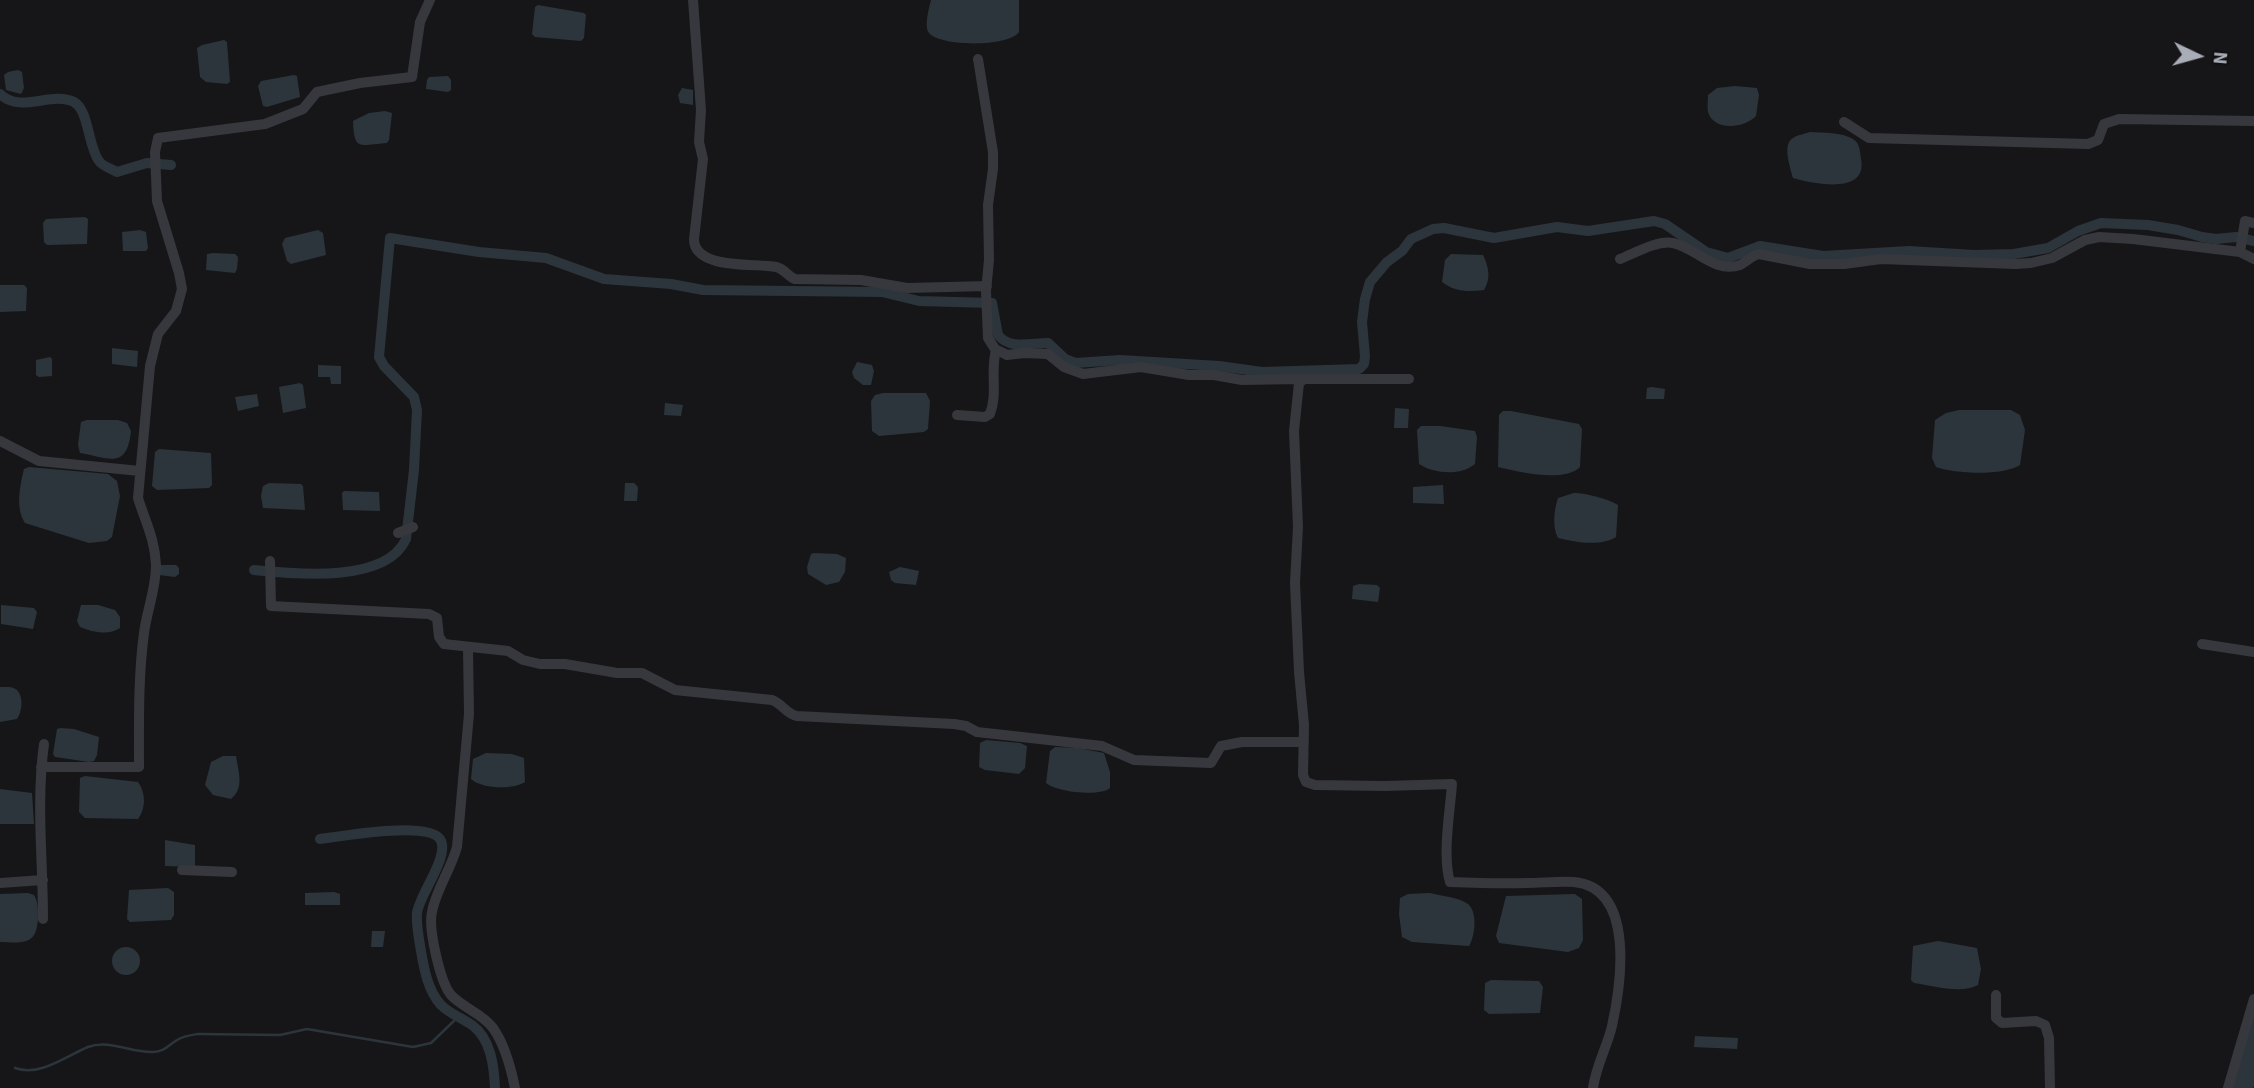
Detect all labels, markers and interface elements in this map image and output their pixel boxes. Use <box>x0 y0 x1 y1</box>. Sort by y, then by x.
north arrow <box>2163 21 2233 91</box>
text: N <box>2205 50 2233 65</box>

